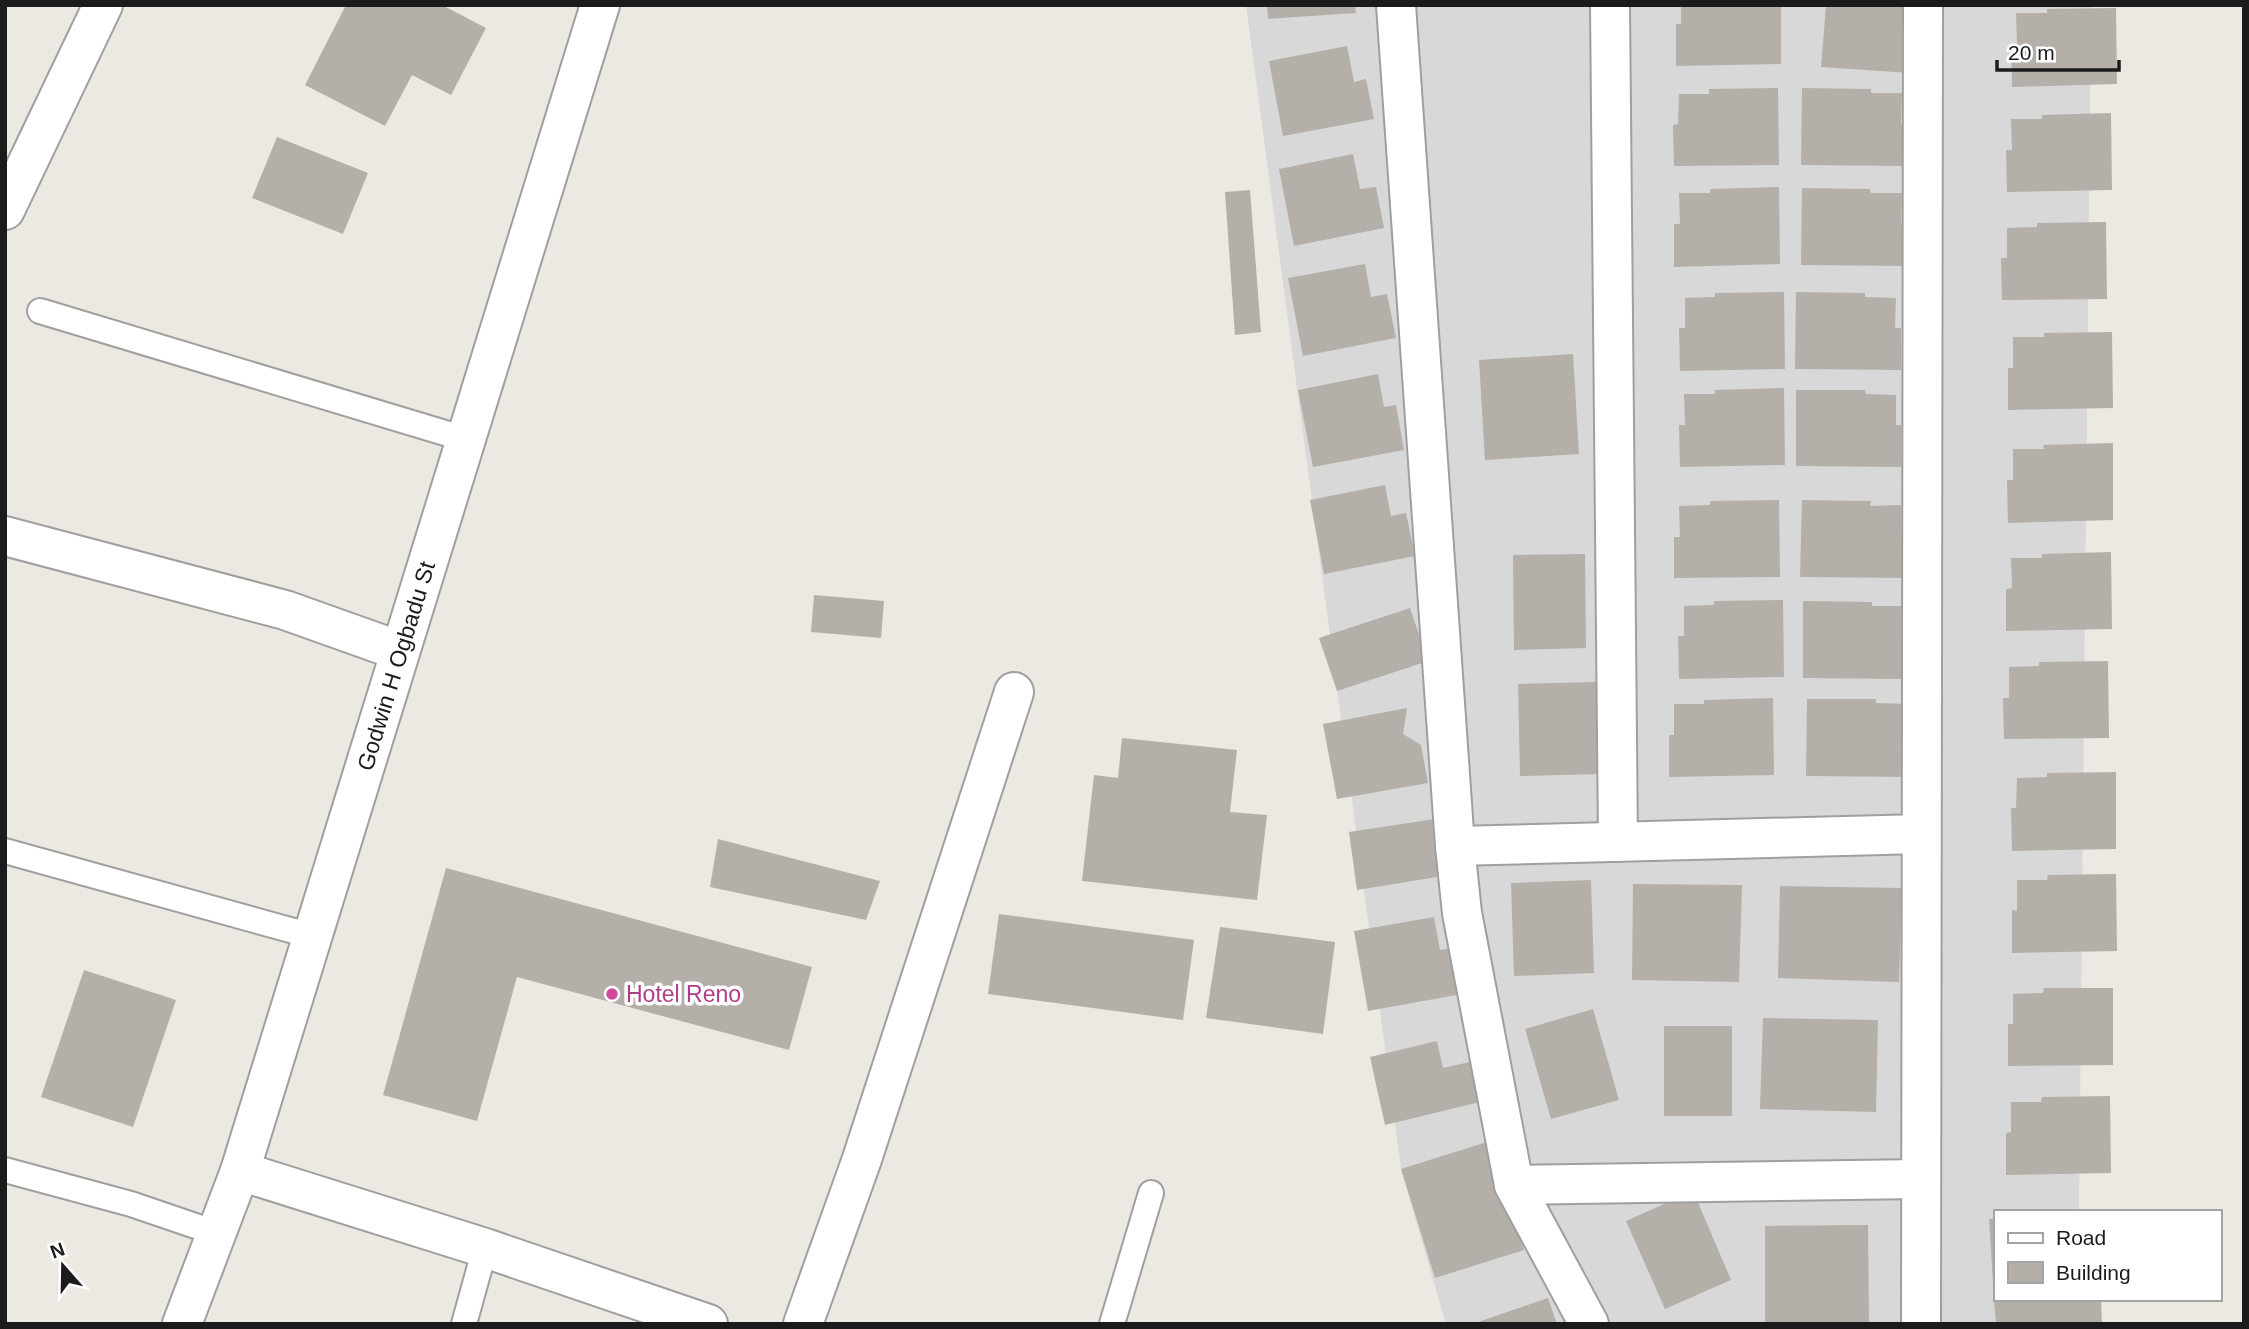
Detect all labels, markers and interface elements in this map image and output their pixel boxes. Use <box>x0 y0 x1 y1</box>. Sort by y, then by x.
scale bar <box>1997 28 2120 72</box>
text: 20 m <box>2008 41 2055 64</box>
street label: Godwin H Ogbadu St <box>352 558 440 774</box>
place label: Hotel Reno <box>626 981 741 1007</box>
marker: Hotel Reno <box>604 986 620 1002</box>
legend <box>1994 1210 2221 1301</box>
text: Road <box>2056 1226 2106 1249</box>
north arrow <box>28 1231 98 1301</box>
text: N <box>47 1238 67 1263</box>
text: Building <box>2056 1261 2131 1284</box>

